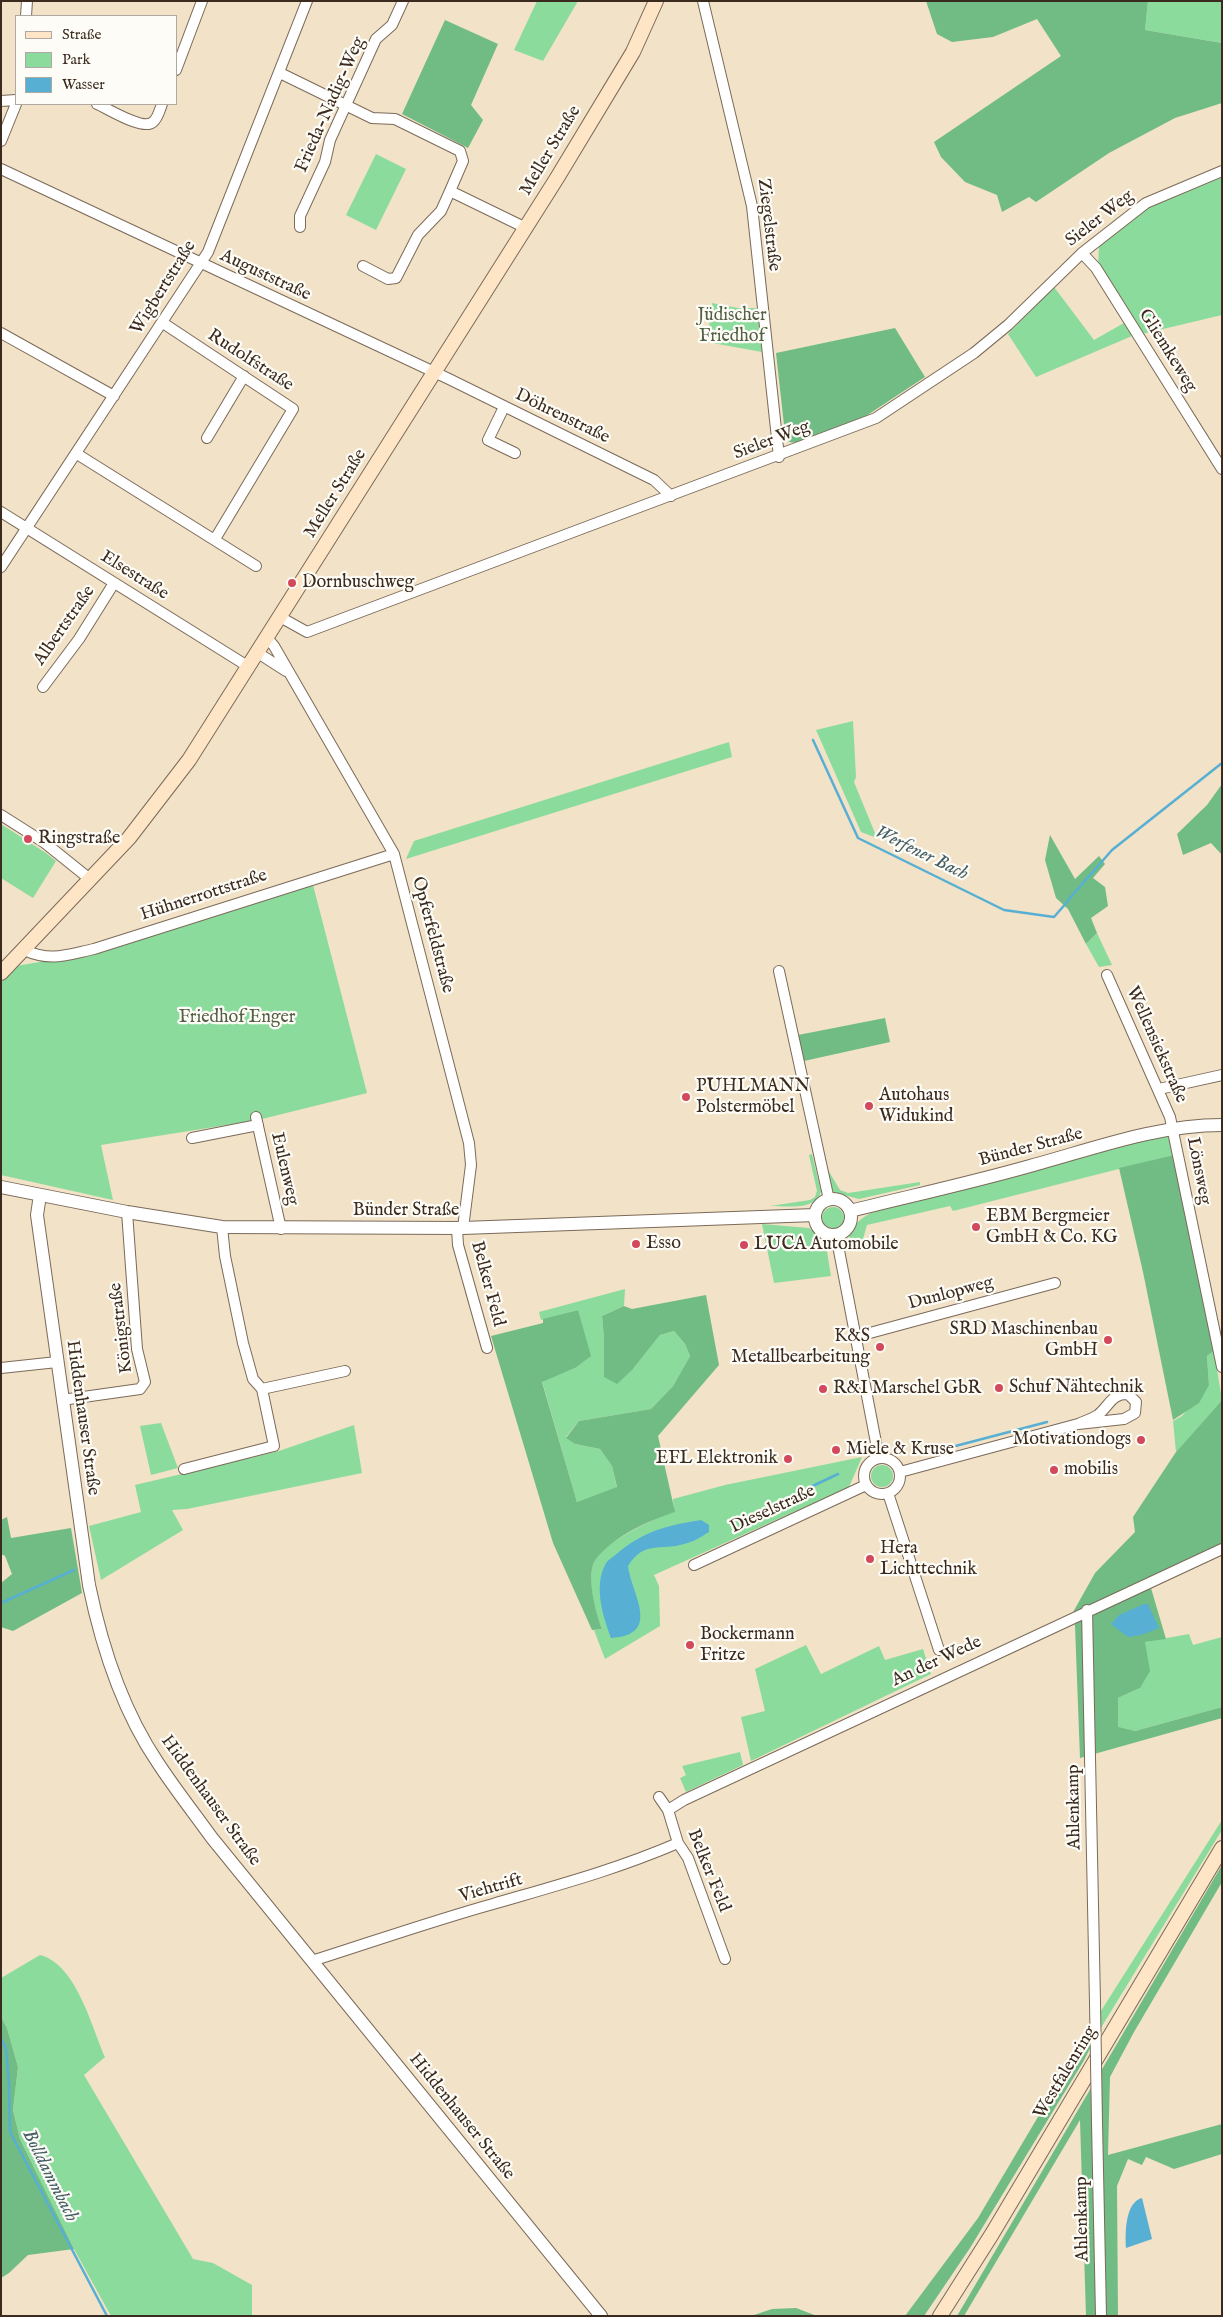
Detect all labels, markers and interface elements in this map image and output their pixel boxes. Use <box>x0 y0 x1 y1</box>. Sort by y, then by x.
legend <box>15 15 178 105</box>
text: Straße <box>62 25 101 44</box>
street label: Frieda-Nadig-Weg <box>291 34 371 176</box>
text: Park <box>62 50 91 69</box>
text: Wasser <box>62 75 105 94</box>
street label: Meller Straße <box>516 102 586 200</box>
street label: Ziegelstraße <box>752 178 784 272</box>
street label: Sieler Weg <box>1062 186 1138 252</box>
street label: Wigbertstraße <box>127 237 201 339</box>
street label: Auguststraße <box>216 246 314 306</box>
park label: Jüdischer Friedhof <box>697 305 767 348</box>
street label: Gliemkeweg <box>1133 306 1201 396</box>
street label: Rudolfstraße <box>203 325 297 397</box>
street label: Döhrenstraße <box>511 385 613 449</box>
street label: Sieler Weg <box>731 417 813 465</box>
street label: Meller Straße <box>300 445 372 543</box>
street label: Elsestraße <box>96 547 172 605</box>
place label: Dornbuschweg <box>302 572 414 594</box>
marker: Dornbuschweg <box>286 577 298 589</box>
street label: Albertstraße <box>30 582 100 670</box>
water label: Werfener Bach <box>871 822 971 886</box>
place label: Ringstraße <box>38 828 120 850</box>
marker: Ringstraße <box>22 833 34 845</box>
street label: Hühnerrottstraße <box>138 865 270 927</box>
street label: Opferfeldstraße <box>406 874 458 996</box>
street label: Wellensiekstraße <box>1121 983 1191 1107</box>
park label: Friedhof Enger <box>179 1007 295 1029</box>
place label: PUHLMANN Polstermöbel <box>696 1076 810 1118</box>
place label: Autohaus Widukind <box>879 1085 953 1128</box>
marker: PUHLMANN Polstermöbel <box>680 1091 692 1103</box>
marker: Autohaus Widukind <box>863 1100 875 1112</box>
street label: Bünder Straße <box>977 1124 1085 1172</box>
street label: Eulenweg <box>265 1130 303 1208</box>
street label: Lönsweg <box>1181 1135 1215 1207</box>
street label: Bünder Straße <box>353 1200 459 1222</box>
place label: EBM Bergmeier GmbH & Co. KG <box>986 1206 1118 1248</box>
marker: EBM Bergmeier GmbH & Co. KG <box>970 1221 982 1233</box>
place label: Esso <box>646 1233 681 1255</box>
place label: LUCA Automobile <box>754 1234 899 1256</box>
marker: Esso <box>630 1238 642 1250</box>
street label: Belker Feld <box>465 1239 509 1329</box>
marker: LUCA Automobile <box>738 1239 750 1251</box>
street label: Dunlopweg <box>906 1272 996 1316</box>
street label: Königstraße <box>106 1281 138 1375</box>
place label: SRD Maschinenbau GmbH <box>950 1319 1098 1362</box>
place label: K&S Metallbearbeitung <box>731 1326 870 1368</box>
marker: SRD Maschinenbau GmbH <box>1102 1334 1114 1346</box>
street label: Hiddenhauser Straße <box>60 1339 104 1497</box>
marker: K&S Metallbearbeitung <box>874 1341 886 1353</box>
place label: Schuf Nähtechnik <box>1009 1377 1144 1399</box>
place label: R&I Marschel GbR <box>833 1378 981 1400</box>
marker: Schuf Nähtechnik <box>993 1382 1005 1394</box>
marker: R&I Marschel GbR <box>817 1383 829 1395</box>
place label: Motivationdogs <box>1012 1429 1131 1451</box>
marker: Motivationdogs <box>1135 1434 1147 1446</box>
place label: Miele & Kruse <box>846 1439 954 1461</box>
marker: Miele & Kruse <box>830 1444 842 1456</box>
place label: EFL Elektronik <box>656 1448 778 1470</box>
marker: EFL Elektronik <box>782 1453 794 1465</box>
place label: mobilis <box>1064 1459 1118 1481</box>
marker: mobilis <box>1048 1464 1060 1476</box>
street label: Dieselstraße <box>727 1481 819 1539</box>
place label: Hera Lichttechnik <box>880 1538 977 1580</box>
marker: Hera Lichttechnik <box>864 1553 876 1565</box>
place label: Bockermann Fritze <box>700 1624 795 1666</box>
street label: An der Wede <box>889 1632 985 1692</box>
marker: Bockermann Fritze <box>684 1639 696 1651</box>
street label: Hiddenhauser Straße <box>155 1731 265 1871</box>
street label: Ahlenkamp <box>1063 1764 1087 1850</box>
street label: Belker Feld <box>682 1826 734 1916</box>
street label: Viehtrift <box>457 1870 525 1908</box>
street label: Westfalenring <box>1030 2023 1102 2123</box>
street label: Hiddenhauser Straße <box>403 2049 519 2185</box>
water label: Bolldammbach <box>16 2126 82 2226</box>
street label: Ahlenkamp <box>1071 2176 1095 2262</box>

